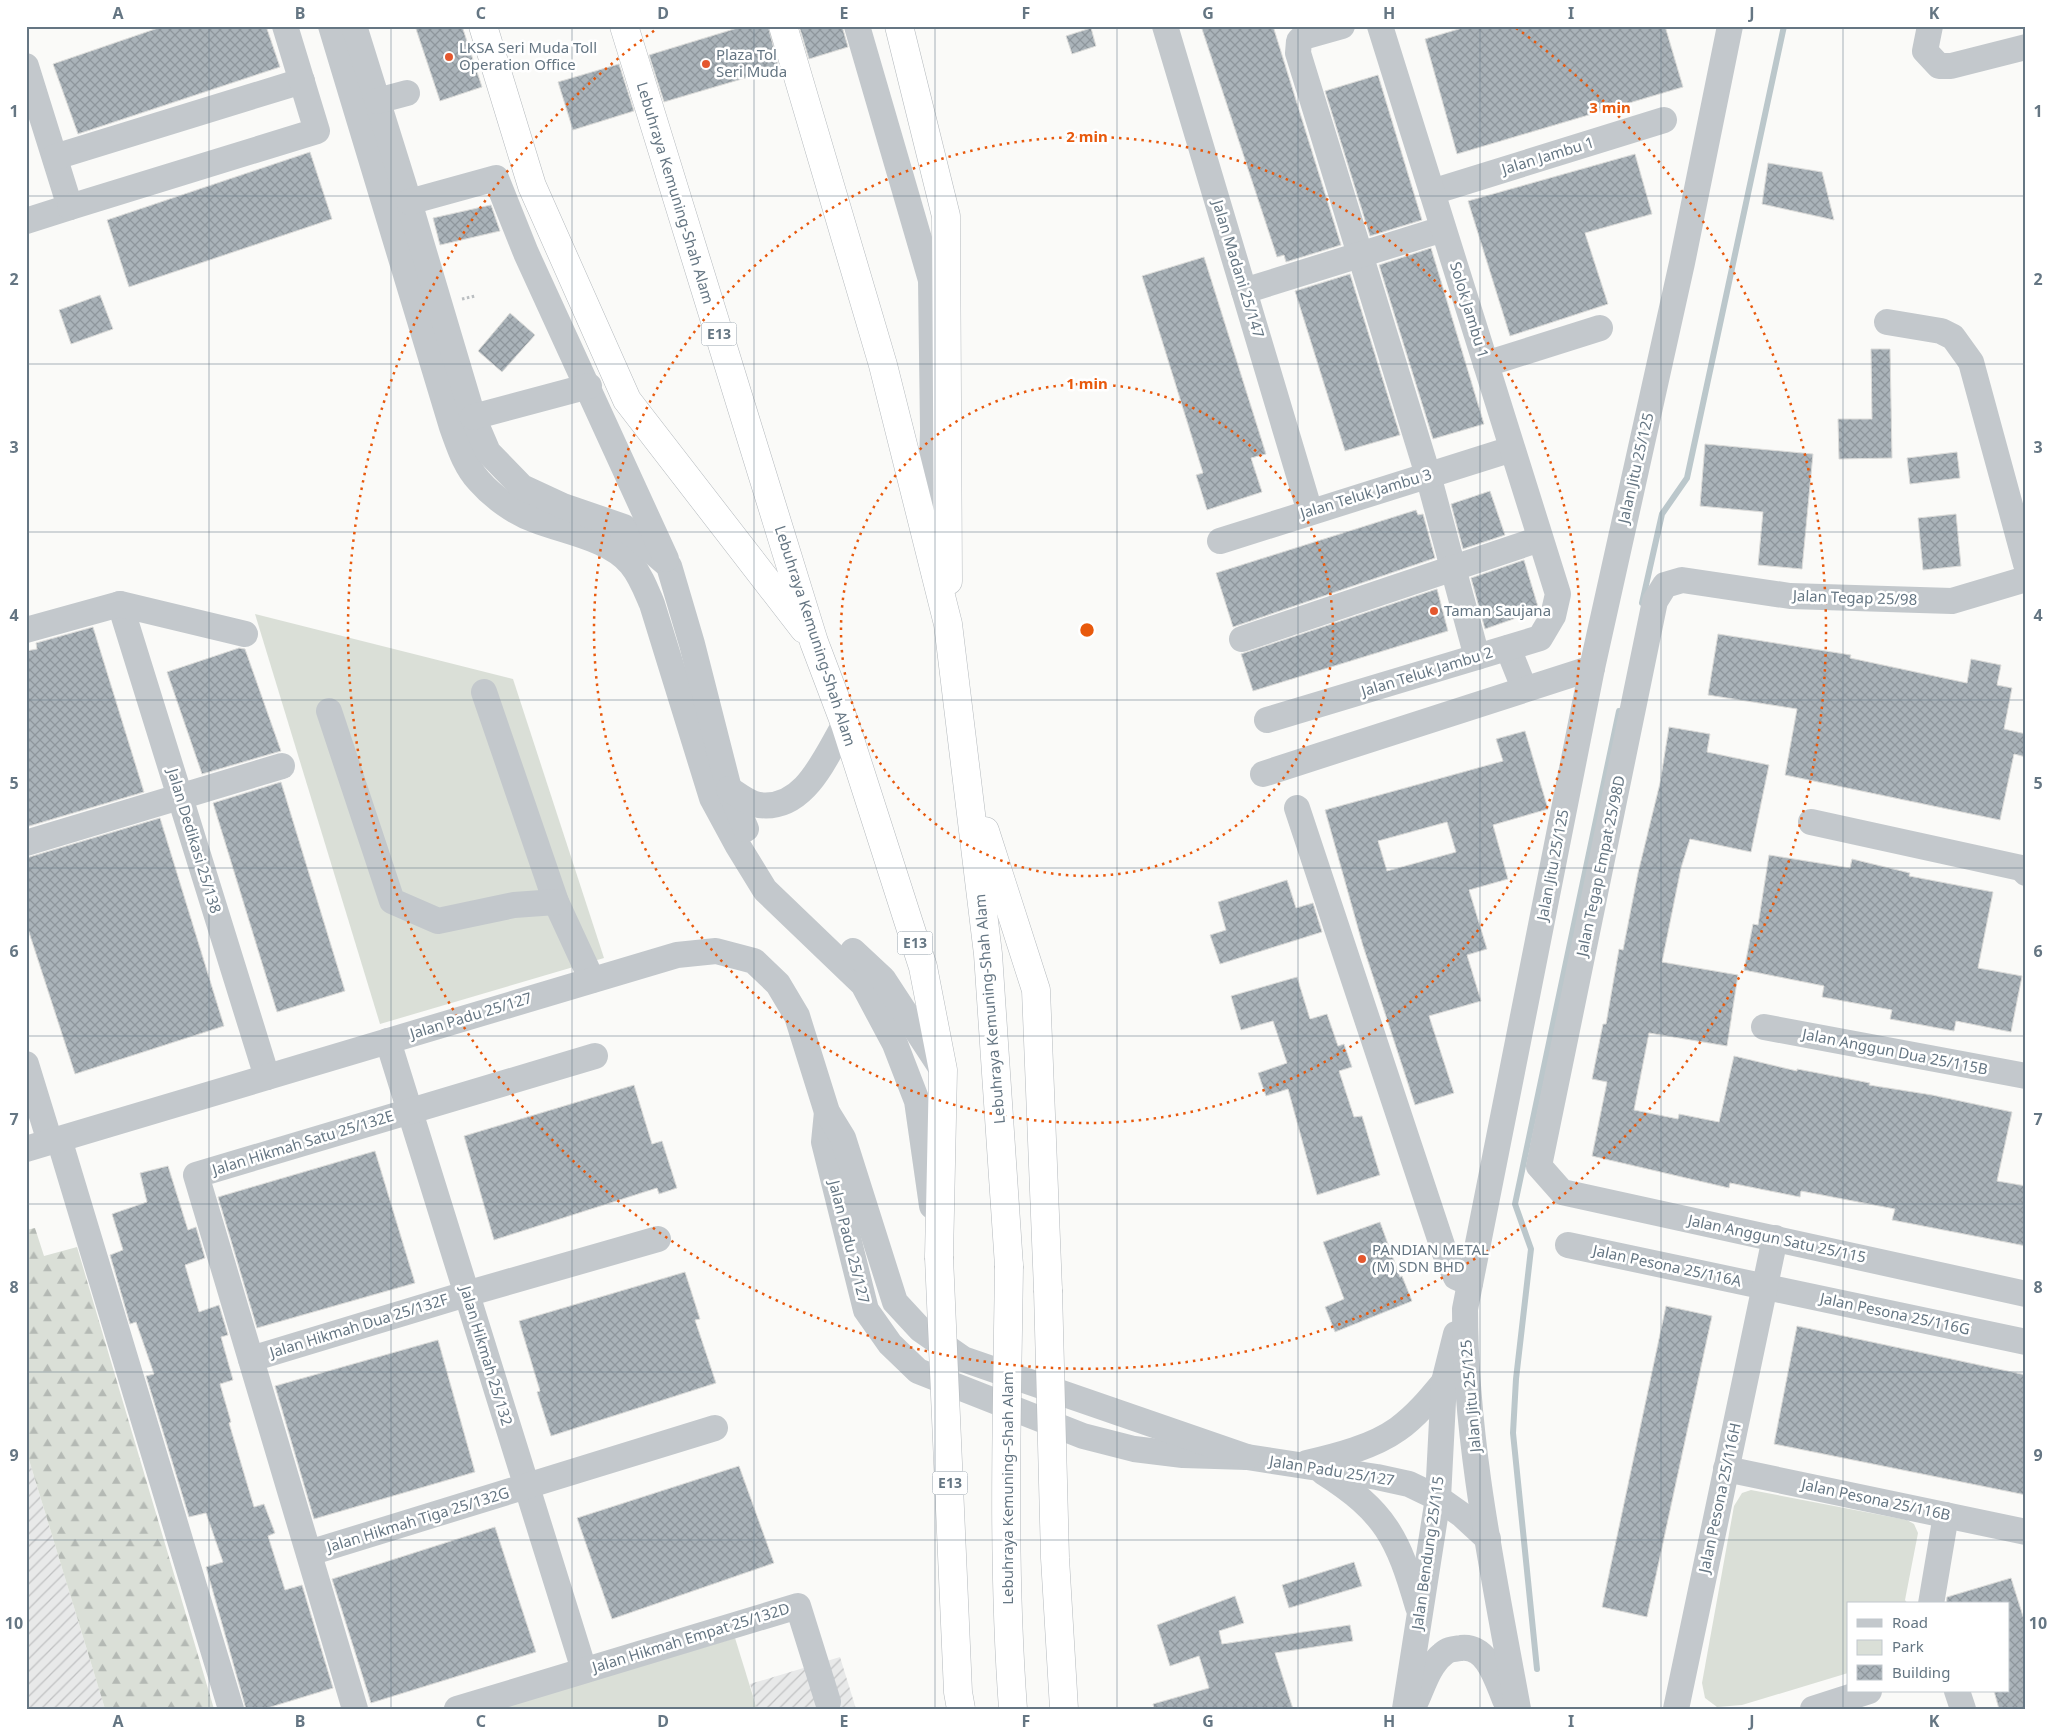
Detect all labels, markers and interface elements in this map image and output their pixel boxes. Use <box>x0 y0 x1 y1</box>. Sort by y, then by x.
text: A <box>112 2 124 24</box>
text: B <box>295 2 305 24</box>
text: C <box>476 2 486 24</box>
text: D <box>657 2 669 24</box>
text: E <box>840 2 849 24</box>
text: F <box>1022 2 1030 24</box>
text: G <box>1202 2 1214 24</box>
text: H <box>1383 2 1395 24</box>
text: I <box>1568 2 1574 24</box>
text: J <box>1747 2 1755 24</box>
text: K <box>1929 2 1940 24</box>
place label: LKSA Seri Muda Toll Operation Office <box>459 37 597 74</box>
place label: Plaza Tol Seri Muda <box>716 44 787 81</box>
marker: LKSA Seri Muda Toll Operation Office <box>443 51 455 63</box>
marker: Plaza Tol Seri Muda <box>700 58 712 70</box>
street label: Lebuhraya Kemuning-Shah Alam <box>633 79 719 306</box>
text: 3 min <box>1589 97 1631 117</box>
text: 1 <box>9 100 19 122</box>
text: 1 <box>2033 100 2043 122</box>
text: 2 min <box>1066 126 1108 146</box>
street label: Jalan Jambu 1 <box>1497 132 1596 179</box>
street label: Jalan Madani 25/147 <box>1208 195 1269 340</box>
street label: Solok Jambu 1 <box>1446 259 1494 360</box>
text: 2 <box>9 268 19 290</box>
text: 2 <box>2033 268 2043 290</box>
road number: E13 <box>702 322 736 346</box>
text: 1 min <box>1066 373 1108 393</box>
street label: Jalan Jitu 25/125 <box>1612 410 1657 527</box>
text: 3 <box>9 436 19 458</box>
text: 3 <box>2033 436 2043 458</box>
street label: Jalan Teluk Jambu 3 <box>1296 464 1434 523</box>
street label: Lebuhraya Kemuning-Shah Alam <box>771 523 861 749</box>
street label: Jalan Tegap 25/98 <box>1791 585 1918 609</box>
place label: Taman Saujana <box>1444 600 1551 620</box>
text: 4 <box>9 604 19 626</box>
text: 4 <box>2033 604 2043 626</box>
marker: Taman Saujana <box>1428 605 1440 617</box>
centre of rings <box>1078 621 1096 639</box>
street label: Jalan Teluk Jambu 2 <box>1357 642 1495 701</box>
street label: Jalan Dedikasi 25/138 <box>163 764 226 916</box>
text: 5 <box>9 772 19 794</box>
text: 5 <box>2033 772 2043 794</box>
street label: Jalan Tegap Empat 25/98D <box>1571 773 1629 960</box>
street label: Jalan Jitu 25/125 <box>1531 807 1573 924</box>
street label: Lebuhraya Kemuning-Shah Alam <box>969 893 1009 1125</box>
road number: E13 <box>898 931 932 954</box>
text: 6 <box>9 940 19 962</box>
text: 6 <box>2033 940 2043 962</box>
street label: Jalan Padu 25/127 <box>405 987 534 1044</box>
street label: Jalan Anggun Dua 25/115B <box>1799 1023 1990 1079</box>
street label: Jalan Hikmah Satu 25/132E <box>208 1105 396 1180</box>
text: 7 <box>9 1108 19 1130</box>
text: 7 <box>2033 1108 2043 1130</box>
street label: Jalan Padu 25/127 <box>825 1176 875 1305</box>
street label: Jalan Anggun Satu 25/115 <box>1684 1209 1868 1267</box>
place label: PANDIAN METAL (M) SDN BHD <box>1372 1239 1489 1276</box>
street label: Jalan Pesona 25/116A <box>1589 1239 1744 1291</box>
marker: PANDIAN METAL (M) SDN BHD <box>1356 1253 1368 1265</box>
text: 8 <box>9 1276 19 1298</box>
text: 8 <box>2033 1276 2043 1298</box>
street label: Jalan Hikmah 25/132 <box>456 1282 518 1428</box>
street label: Jalan Pesona 25/116G <box>1816 1287 1972 1339</box>
street label: Jalan Hikmah Dua 25/132F <box>265 1288 450 1362</box>
street label: Jalan Jitu 25/125 <box>1455 1339 1485 1455</box>
street label: Lebuhraya Kemuning–Shah Alam <box>997 1371 1017 1605</box>
street label: Jalan Pesona 25/116H <box>1693 1421 1745 1577</box>
text: 9 <box>9 1444 19 1466</box>
text: 9 <box>2033 1444 2043 1466</box>
street label: Jalan Padu 25/127 <box>1266 1450 1396 1490</box>
road number: E13 <box>932 1472 968 1495</box>
street label: Jalan Pesona 25/116B <box>1798 1473 1952 1525</box>
street label: Jalan Bendung 25/115 <box>1406 1475 1448 1633</box>
street label: Jalan Hikmah Tiga 25/132G <box>322 1482 511 1557</box>
street label: Jalan Hikmah Empat 25/132D <box>588 1597 792 1677</box>
legend <box>1847 1602 2010 1692</box>
text: 10 <box>5 1612 23 1634</box>
text: Road <box>1892 1612 1928 1632</box>
text: 10 <box>2029 1612 2047 1634</box>
text: Park <box>1892 1636 1924 1656</box>
text: Building <box>1892 1662 1950 1682</box>
text: A <box>112 1710 124 1732</box>
text: B <box>295 1710 305 1732</box>
text: C <box>476 1710 486 1732</box>
text: D <box>657 1710 669 1732</box>
text: E <box>840 1710 849 1732</box>
text: F <box>1022 1710 1030 1732</box>
text: G <box>1202 1710 1214 1732</box>
text: H <box>1383 1710 1395 1732</box>
text: I <box>1568 1710 1574 1732</box>
text: J <box>1747 1710 1755 1732</box>
text: K <box>1929 1710 1940 1732</box>

